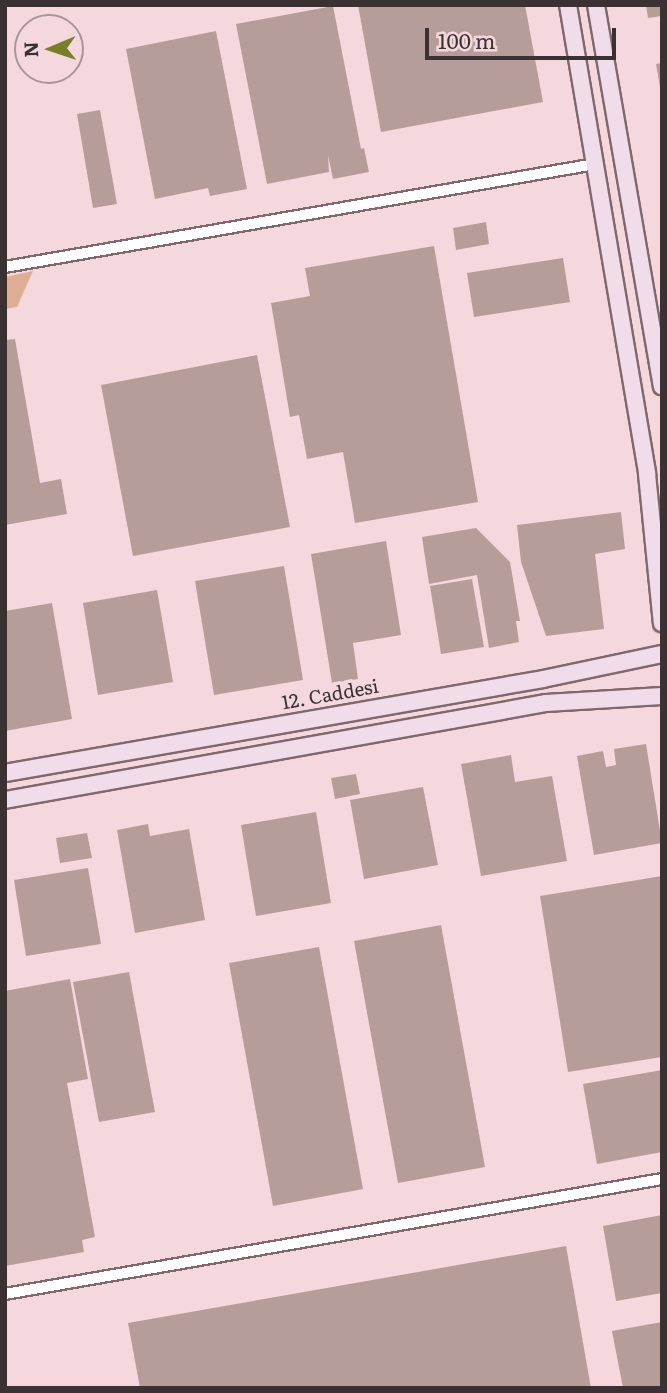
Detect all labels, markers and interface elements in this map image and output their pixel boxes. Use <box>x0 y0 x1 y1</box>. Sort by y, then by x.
north arrow <box>14 14 84 84</box>
scale bar <box>429 14 620 58</box>
text: 100 m <box>438 24 495 55</box>
text: N <box>16 41 44 58</box>
street label: 12. Caddesi <box>280 674 380 714</box>

